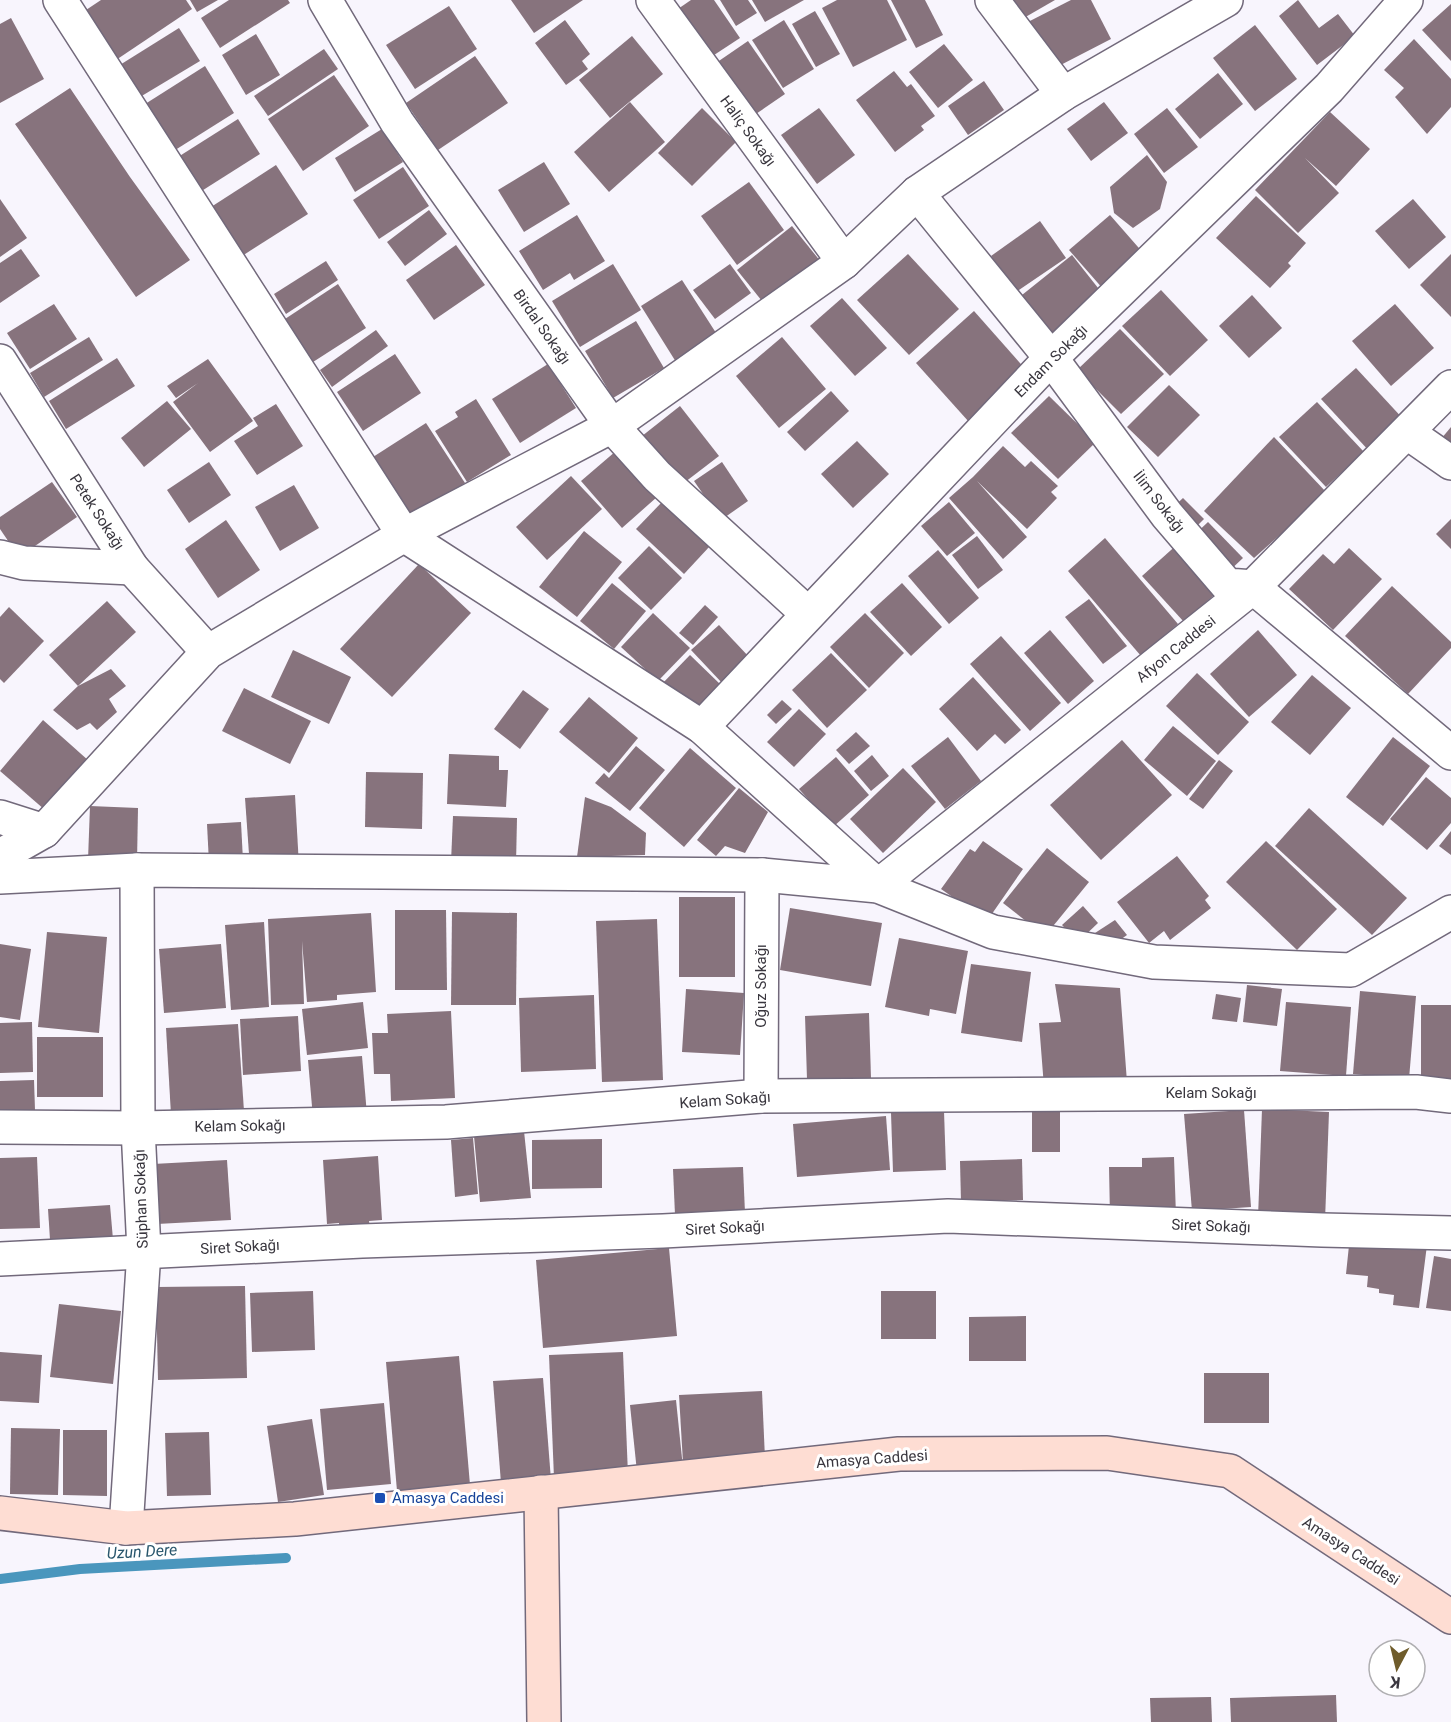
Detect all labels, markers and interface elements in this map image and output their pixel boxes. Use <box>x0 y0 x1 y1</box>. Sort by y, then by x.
street label: Haliç Sokağı <box>716 92 780 170</box>
street label: Birdal Sokağı <box>510 286 574 368</box>
street label: Endam Sokağı <box>1011 321 1091 401</box>
street label: İlim Sokağı <box>1129 467 1189 537</box>
street label: Petek Sokağı <box>66 471 128 553</box>
street label: Afyon Caddesi <box>1133 612 1219 686</box>
street label: Oğuz Sokağı <box>752 944 770 1028</box>
street label: Kelam Sokağı <box>1165 1084 1257 1102</box>
street label: Kelam Sokağı <box>679 1088 771 1112</box>
street label: Kelam Sokağı <box>194 1116 286 1136</box>
street label: Süphan Sokağı <box>130 1149 152 1249</box>
street label: Siret Sokağı <box>1171 1216 1251 1236</box>
street label: Siret Sokağı <box>685 1217 765 1239</box>
street label: Siret Sokağı <box>200 1236 280 1258</box>
street label: Amasya Caddesi <box>816 1446 928 1472</box>
place label: Amasya Caddesi <box>392 1489 504 1507</box>
marker: Amasya Caddesi <box>373 1491 387 1505</box>
street label: Amasya Caddesi <box>1299 1513 1403 1589</box>
water label: Uzun Dere <box>106 1540 178 1563</box>
north arrow <box>1367 1638 1427 1698</box>
text: K <box>1388 1672 1401 1692</box>

